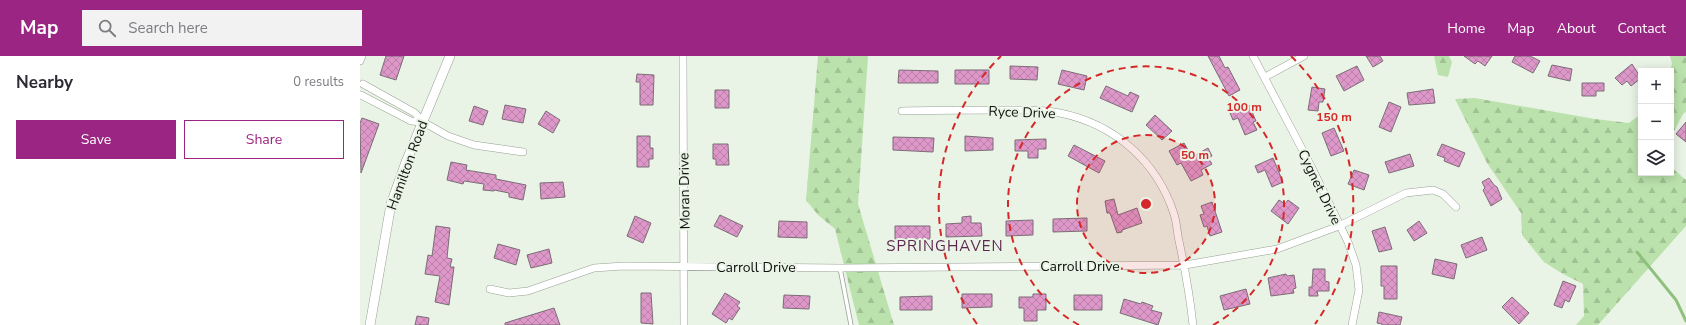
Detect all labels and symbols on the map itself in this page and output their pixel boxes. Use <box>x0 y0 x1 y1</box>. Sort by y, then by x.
text: 100 m <box>1226 99 1262 115</box>
street label: Ryce Drive <box>988 102 1056 123</box>
text: 150 m <box>1316 109 1352 125</box>
street label: Hamilton Road <box>382 118 432 213</box>
street label: Cygnet Drive <box>1293 146 1346 228</box>
text: 50 m <box>1181 147 1209 163</box>
street label: Moran Drive <box>674 152 695 230</box>
centre of rings <box>1139 197 1153 211</box>
district label: SPRINGHAVEN <box>886 236 1004 256</box>
street label: Carroll Drive <box>1040 257 1120 276</box>
street label: Carroll Drive <box>716 258 796 277</box>

